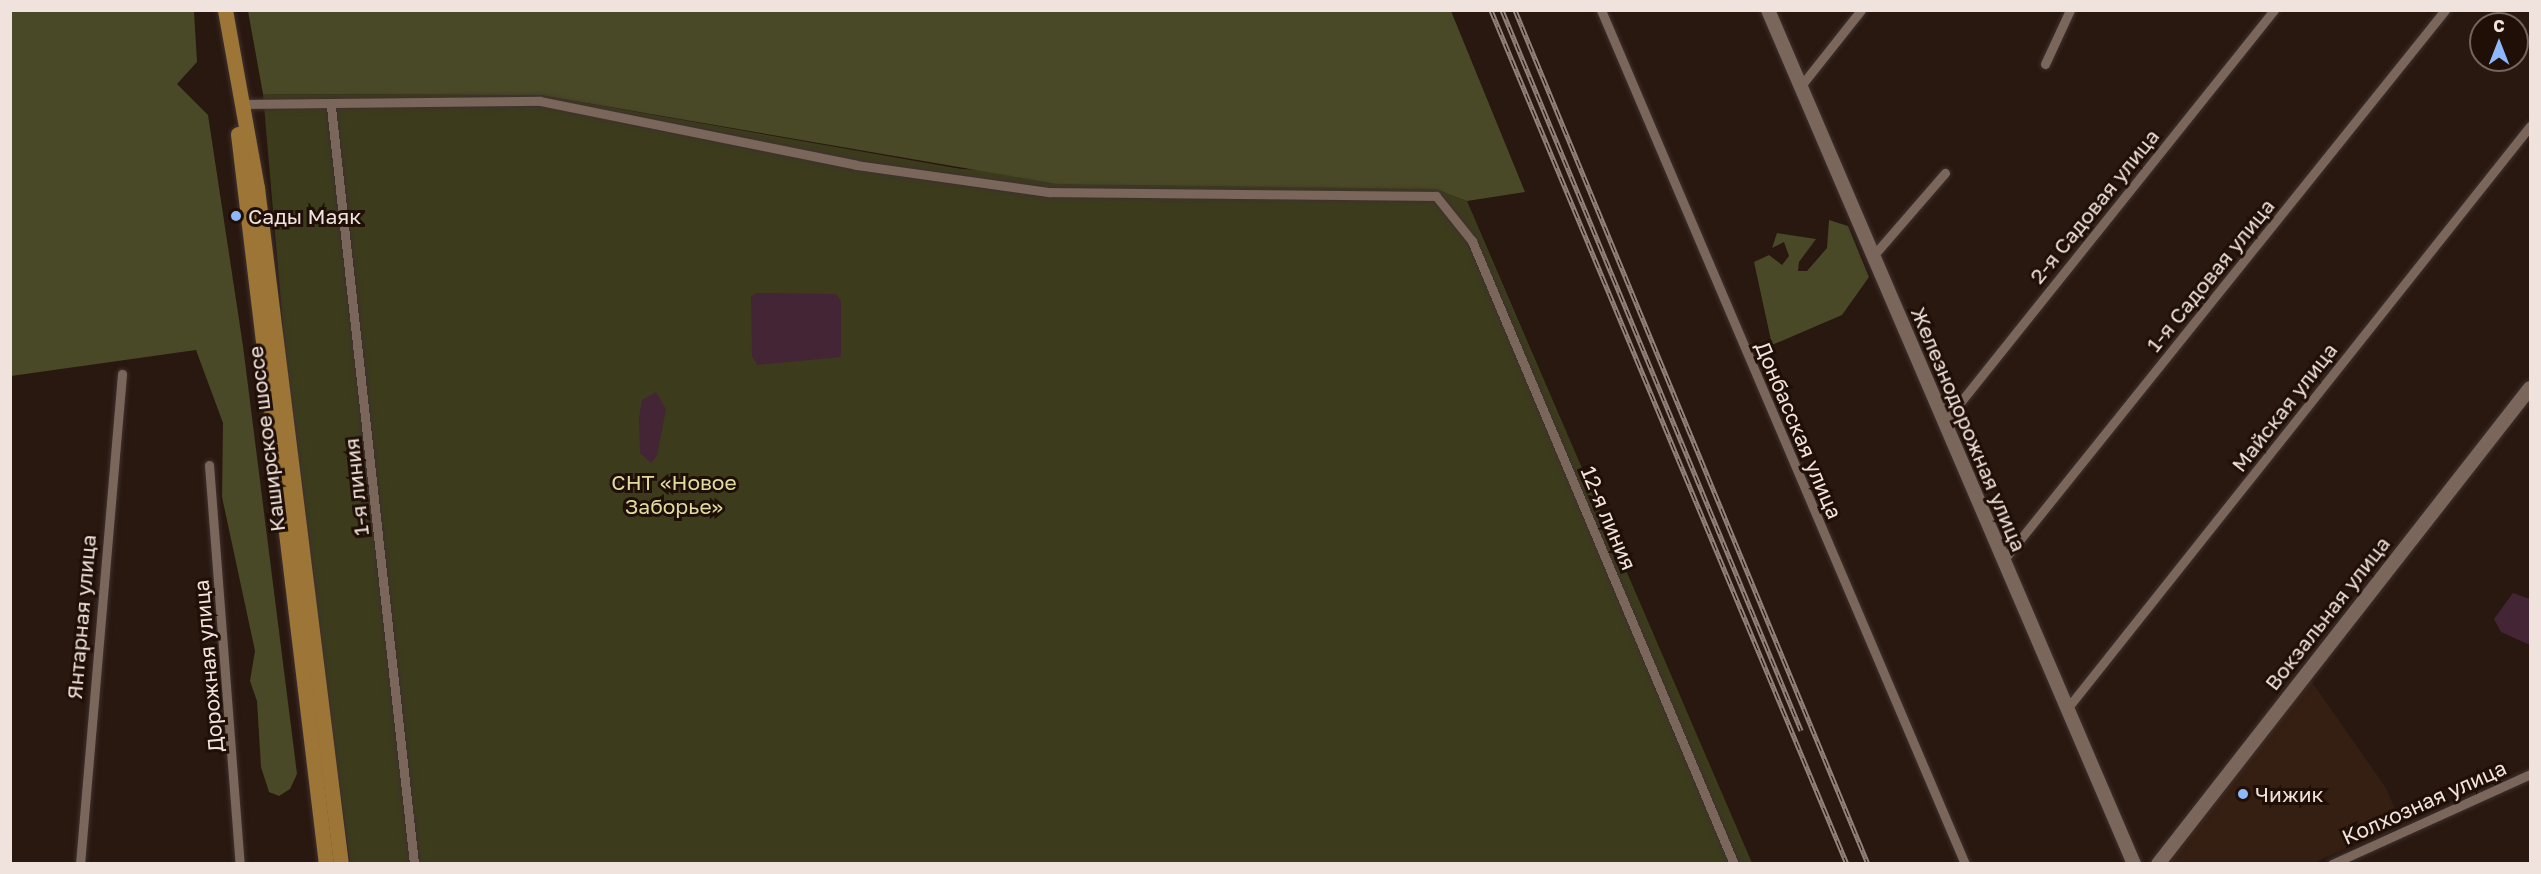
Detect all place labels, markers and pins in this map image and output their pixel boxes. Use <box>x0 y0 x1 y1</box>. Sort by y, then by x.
place label: Сады Маяк <box>248 203 361 229</box>
marker: Сады Маяк <box>229 209 243 223</box>
place label: Чижик <box>2255 781 2324 807</box>
marker: Чижик <box>2236 787 2250 801</box>

